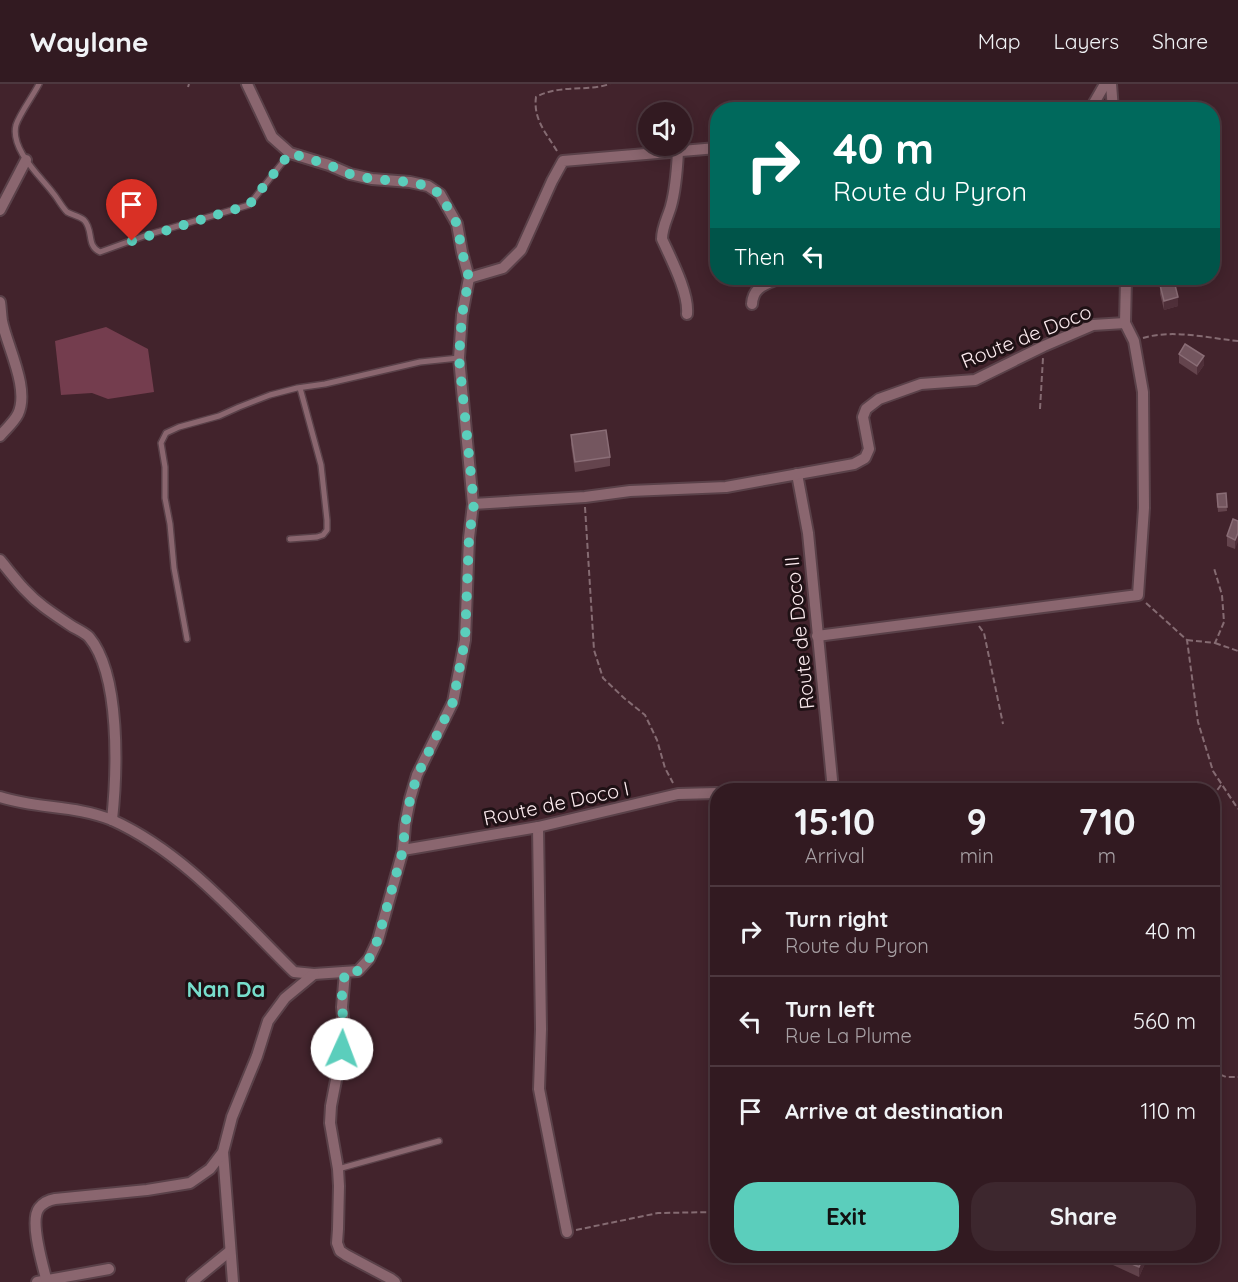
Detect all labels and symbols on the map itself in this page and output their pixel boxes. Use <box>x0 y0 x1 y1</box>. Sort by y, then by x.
pin <box>106 179 157 241</box>
street label: Route de Doco <box>957 299 1095 373</box>
street label: Route de Doco II <box>779 555 819 711</box>
street label: Route de Doco I <box>481 775 631 831</box>
district label: Nan Da <box>187 975 265 1003</box>
position arrow <box>310 1017 374 1081</box>

